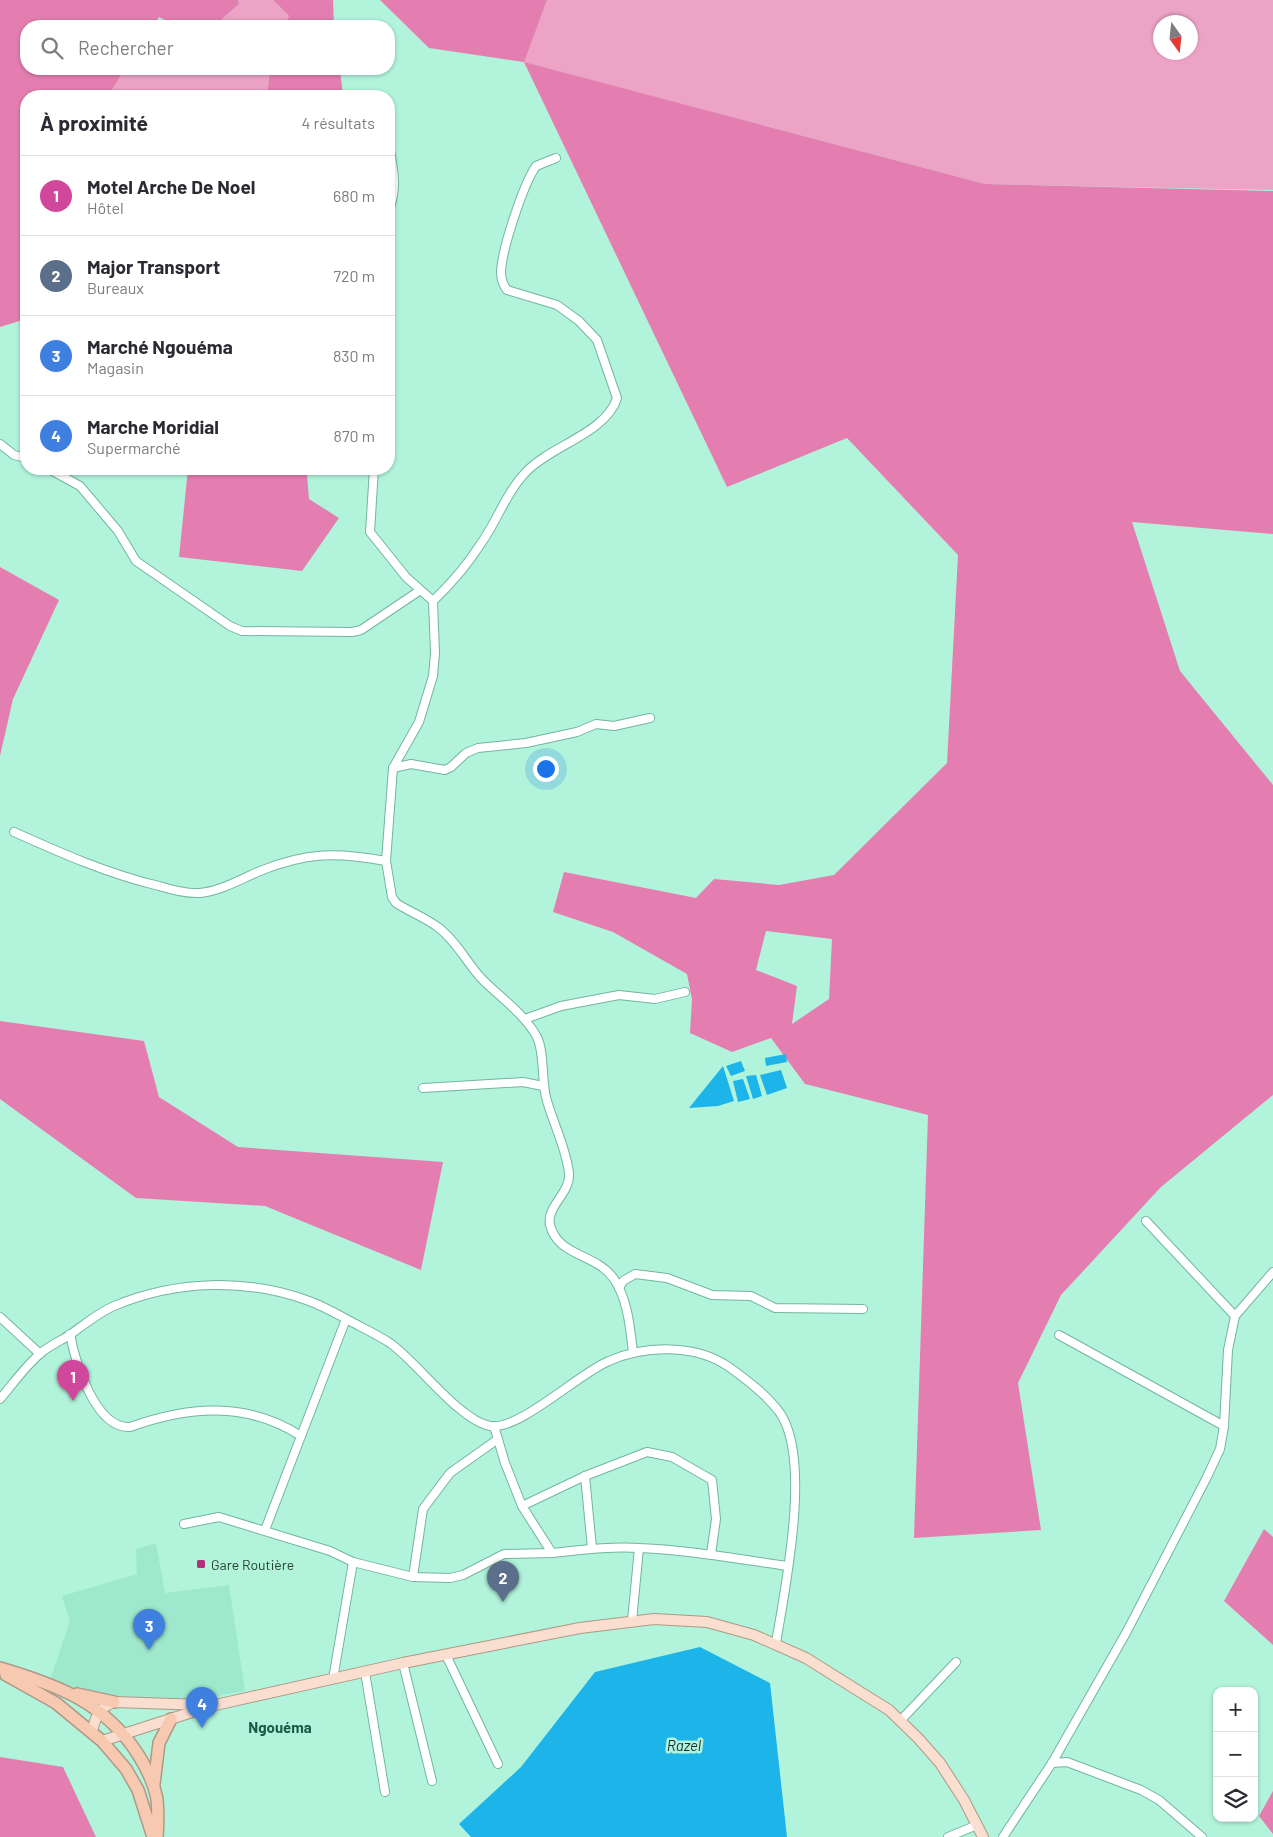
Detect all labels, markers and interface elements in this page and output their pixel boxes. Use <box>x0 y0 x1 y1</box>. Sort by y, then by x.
north arrow <box>1153 15 1198 60</box>
search box <box>20 20 395 75</box>
icon: search <box>38 34 66 62</box>
text: Rechercher <box>78 36 174 59</box>
text: À proximité <box>40 110 148 135</box>
text: 4 résultats <box>301 113 375 132</box>
text: Motel Arche De Noel <box>87 175 255 198</box>
text: 1 <box>53 186 59 205</box>
text: 680 m <box>333 186 375 205</box>
text: Hôtel <box>87 198 124 217</box>
text: Major Transport <box>87 255 220 278</box>
text: 2 <box>52 266 60 285</box>
text: 720 m <box>333 266 375 285</box>
text: Bureaux <box>87 278 144 297</box>
text: Marché Ngouéma <box>87 335 233 358</box>
text: 3 <box>52 346 60 365</box>
text: 830 m <box>333 346 375 365</box>
text: Magasin <box>87 358 144 377</box>
text: Marche Moridial <box>87 415 219 438</box>
text: 4 <box>51 426 61 445</box>
text: 870 m <box>334 426 375 445</box>
text: Supermarché <box>87 438 181 457</box>
your location <box>533 756 559 782</box>
pin: 1 <box>57 1360 89 1401</box>
place label: Gare Routière <box>211 1556 294 1573</box>
marker: Gare Routière <box>195 1558 207 1570</box>
pin: 2 <box>487 1561 519 1602</box>
pin: 3 <box>133 1609 165 1650</box>
pin: 4 <box>186 1687 218 1728</box>
map controls <box>1213 1687 1258 1822</box>
button: + <box>1213 1687 1258 1732</box>
district label: Ngouéma <box>248 1718 312 1736</box>
button: − <box>1213 1732 1258 1777</box>
water label: Razel <box>667 1736 702 1754</box>
button: layers <box>1213 1777 1258 1822</box>

